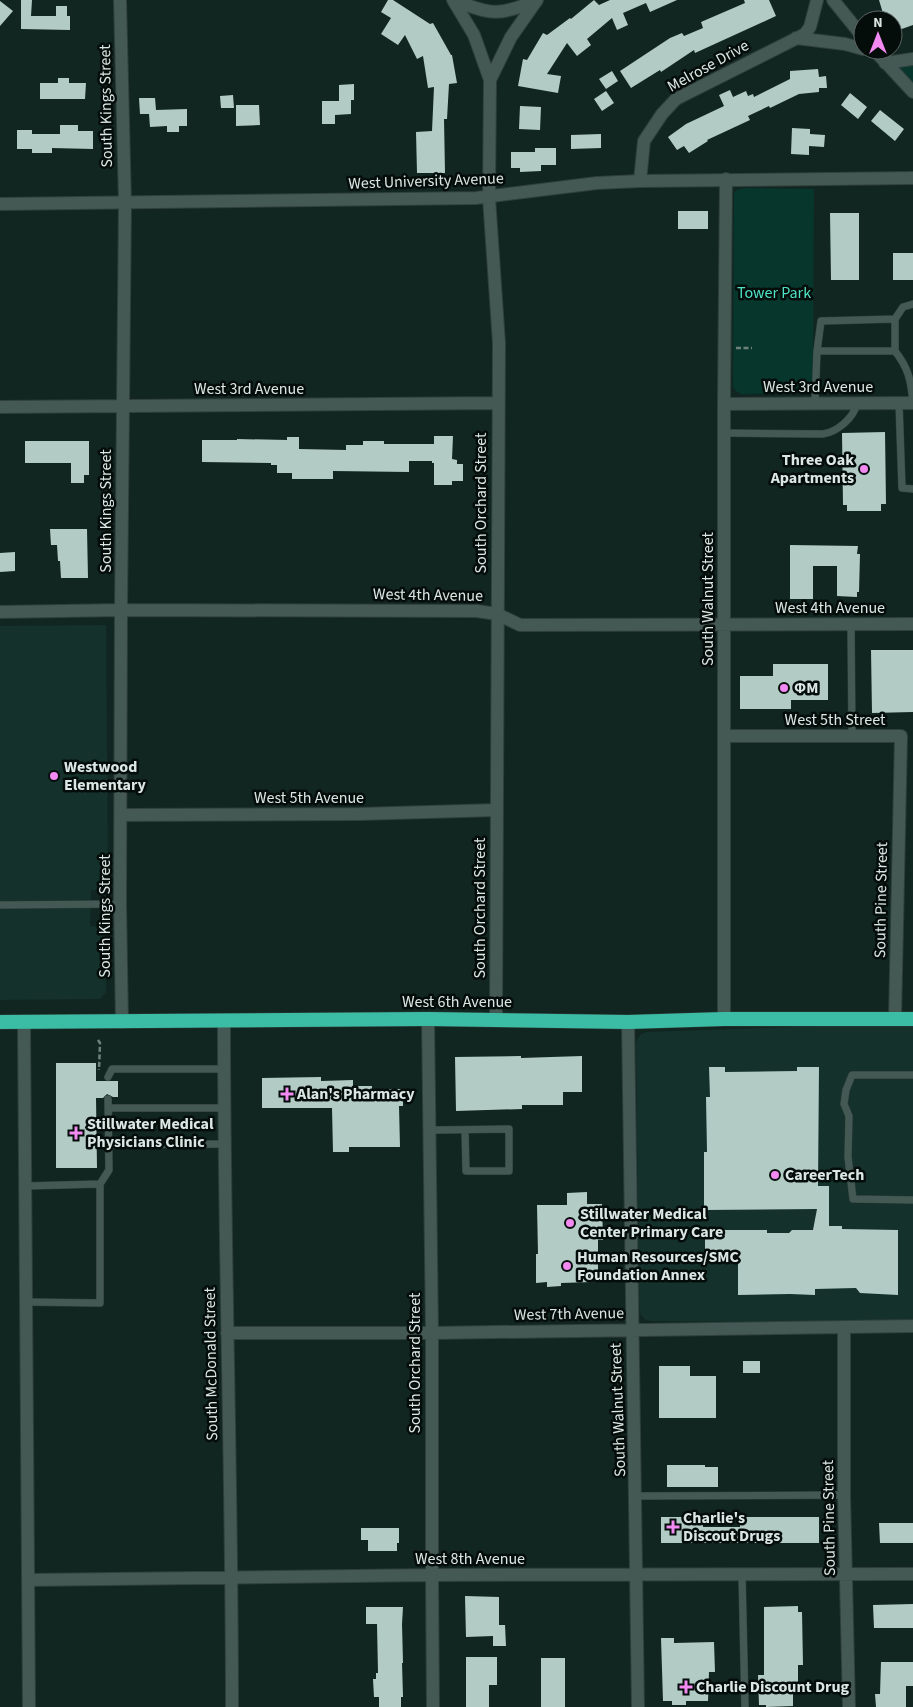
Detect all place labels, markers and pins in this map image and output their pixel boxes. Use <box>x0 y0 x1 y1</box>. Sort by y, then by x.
place label: Three Oak Apartments <box>770 449 854 489</box>
marker: Three Oak Apartments <box>858 463 870 475</box>
place label: ΦΜ <box>794 677 818 699</box>
marker: ΦΜ <box>778 682 790 694</box>
place label: Westwood Elementary <box>64 756 146 796</box>
marker: Westwood Elementary <box>48 770 60 782</box>
place label: Alan's Pharmacy <box>296 1083 415 1105</box>
marker: Alan's Pharmacy <box>281 1088 293 1100</box>
place label: Stillwater Medical Physicians Clinic <box>87 1113 214 1153</box>
marker: Stillwater Medical Physicians Clinic <box>69 1126 83 1140</box>
place label: CareerTech <box>785 1164 865 1186</box>
marker: CareerTech <box>769 1169 781 1181</box>
place label: Stillwater Medical Center Primary Care <box>580 1203 723 1243</box>
marker: Stillwater Medical Center Primary Care <box>564 1217 576 1229</box>
place label: Human Resources/SMC Foundation Annex <box>577 1246 739 1286</box>
marker: Human Resources/SMC Foundation Annex <box>561 1260 573 1272</box>
place label: Charlie's Discout Drugs <box>683 1507 780 1547</box>
marker: Charlie's Discout Drugs <box>667 1521 679 1533</box>
place label: Charlie Discount Drug <box>696 1676 850 1698</box>
marker: Charlie Discount Drug <box>680 1681 692 1693</box>

